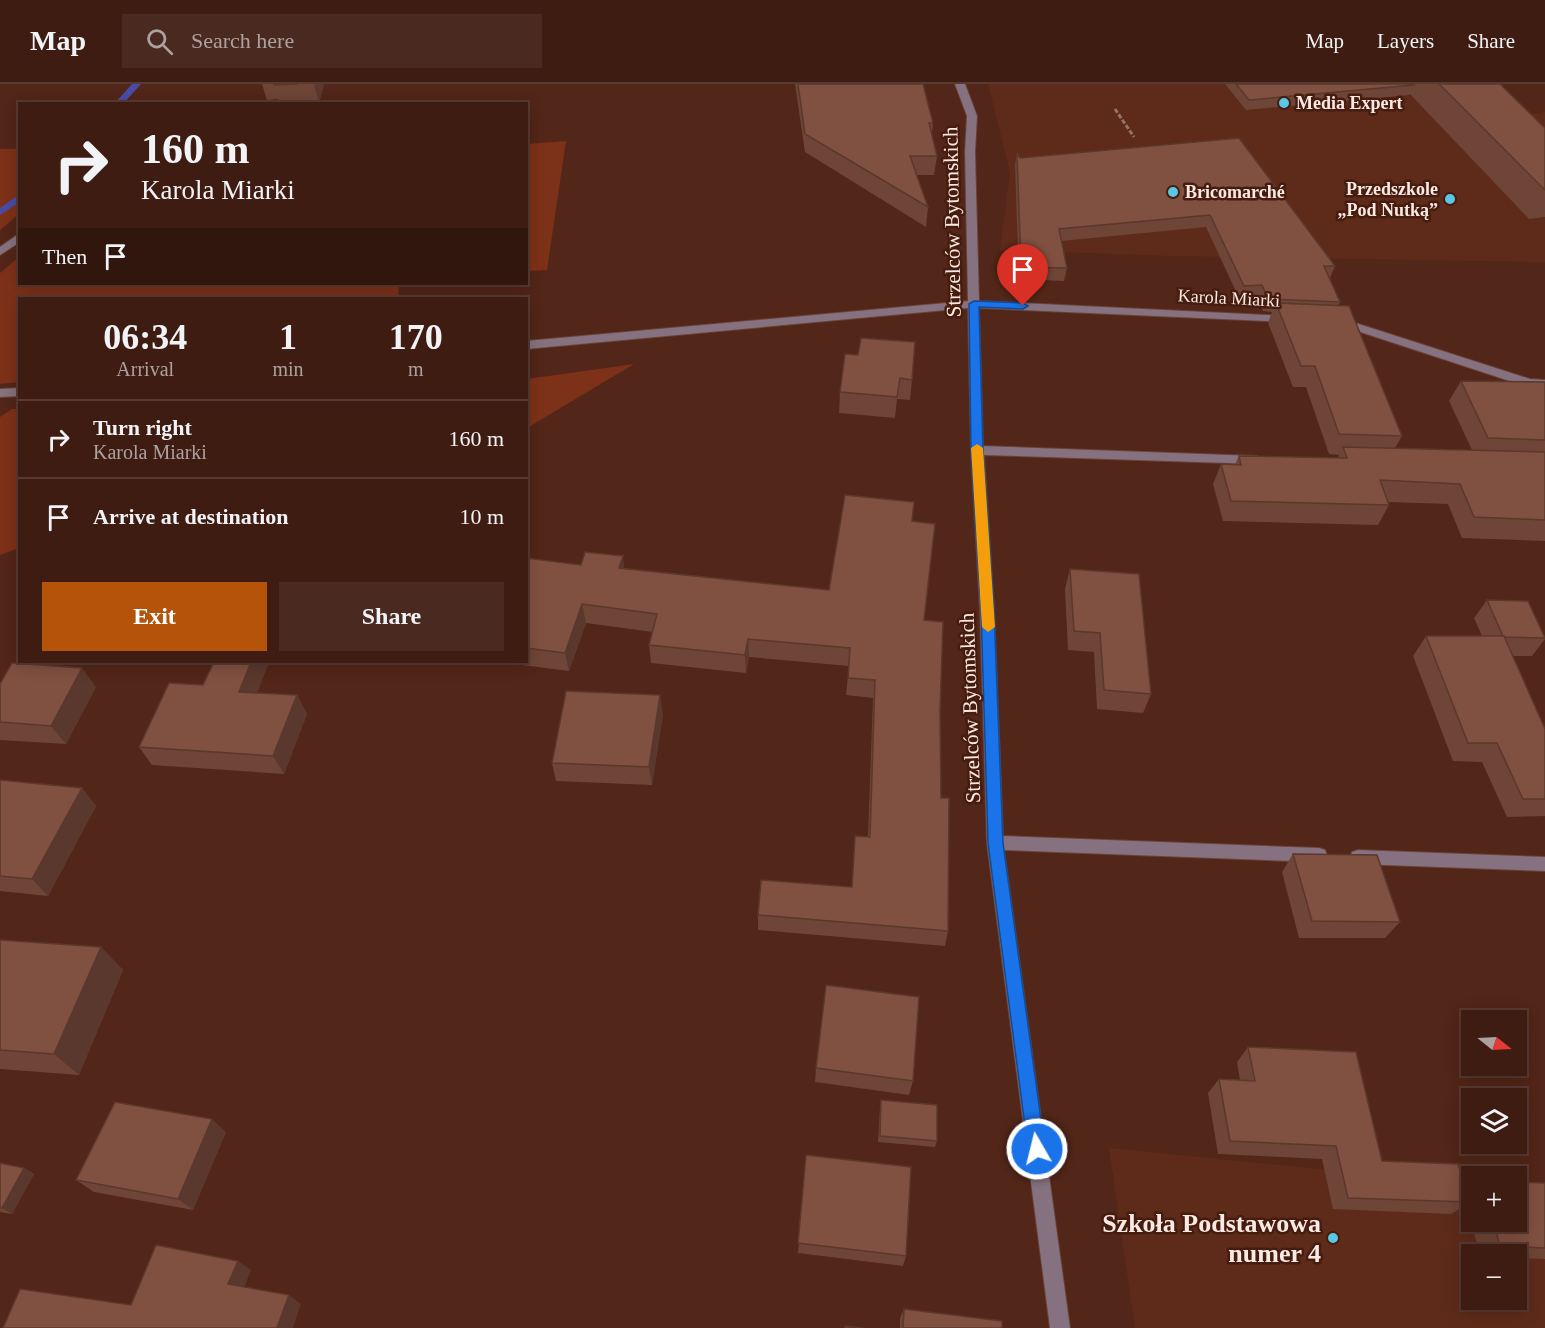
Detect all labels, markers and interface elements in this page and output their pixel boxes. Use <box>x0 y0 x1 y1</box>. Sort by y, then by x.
search box <box>122 14 542 68</box>
text: Map <box>30 25 86 56</box>
icon: search <box>143 25 176 58</box>
text: Search here <box>191 28 294 53</box>
text: Map <box>1306 29 1344 53</box>
text: Layers <box>1377 29 1434 53</box>
text: Share <box>1467 29 1515 53</box>
place label: Media Expert <box>1296 93 1402 113</box>
marker: Media Expert <box>1277 96 1291 110</box>
icon: right <box>42 126 120 204</box>
text: 160 m <box>141 126 250 172</box>
street label: Strzelców Bytomskich <box>938 126 966 318</box>
text: Karola Miarki <box>141 175 295 205</box>
place label: Przedszkole „Pod Nutką” <box>1337 179 1438 220</box>
place label: Bricomarché <box>1185 182 1285 202</box>
marker: Bricomarché <box>1166 185 1180 199</box>
marker: Przedszkole „Pod Nutką” <box>1443 192 1457 206</box>
icon: arrive <box>99 240 132 273</box>
text: Then <box>42 244 87 269</box>
pin <box>997 244 1048 306</box>
icon: arrive <box>1006 253 1039 286</box>
street label: Karola Miarki <box>1177 285 1281 311</box>
text: 06:34 <box>103 317 187 357</box>
text: 1 <box>279 317 297 357</box>
text: 170 <box>389 317 443 357</box>
text: Arrival <box>116 358 174 380</box>
text: min <box>272 358 304 380</box>
text: m <box>408 358 424 380</box>
text: Turn right <box>93 415 192 440</box>
icon: right <box>42 423 75 456</box>
text: 160 m <box>448 426 504 451</box>
text: Karola Miarki <box>93 441 207 463</box>
icon: arrive <box>42 501 75 534</box>
text: Arrive at destination <box>93 504 289 529</box>
text: 10 m <box>459 504 504 529</box>
button: Exit <box>42 582 267 651</box>
button: Share <box>279 582 504 651</box>
street label: Strzelców Bytomskich <box>955 612 985 804</box>
north arrow <box>1461 1010 1527 1076</box>
map controls <box>1461 1010 1527 1310</box>
button: layers <box>1461 1088 1527 1154</box>
position arrow <box>1005 1117 1069 1181</box>
button: + <box>1461 1166 1527 1232</box>
place label: Szkoła Podstawowa numer 4 <box>1102 1209 1321 1268</box>
marker: Szkoła Podstawowa numer 4 <box>1326 1231 1340 1245</box>
button: − <box>1461 1244 1527 1310</box>

